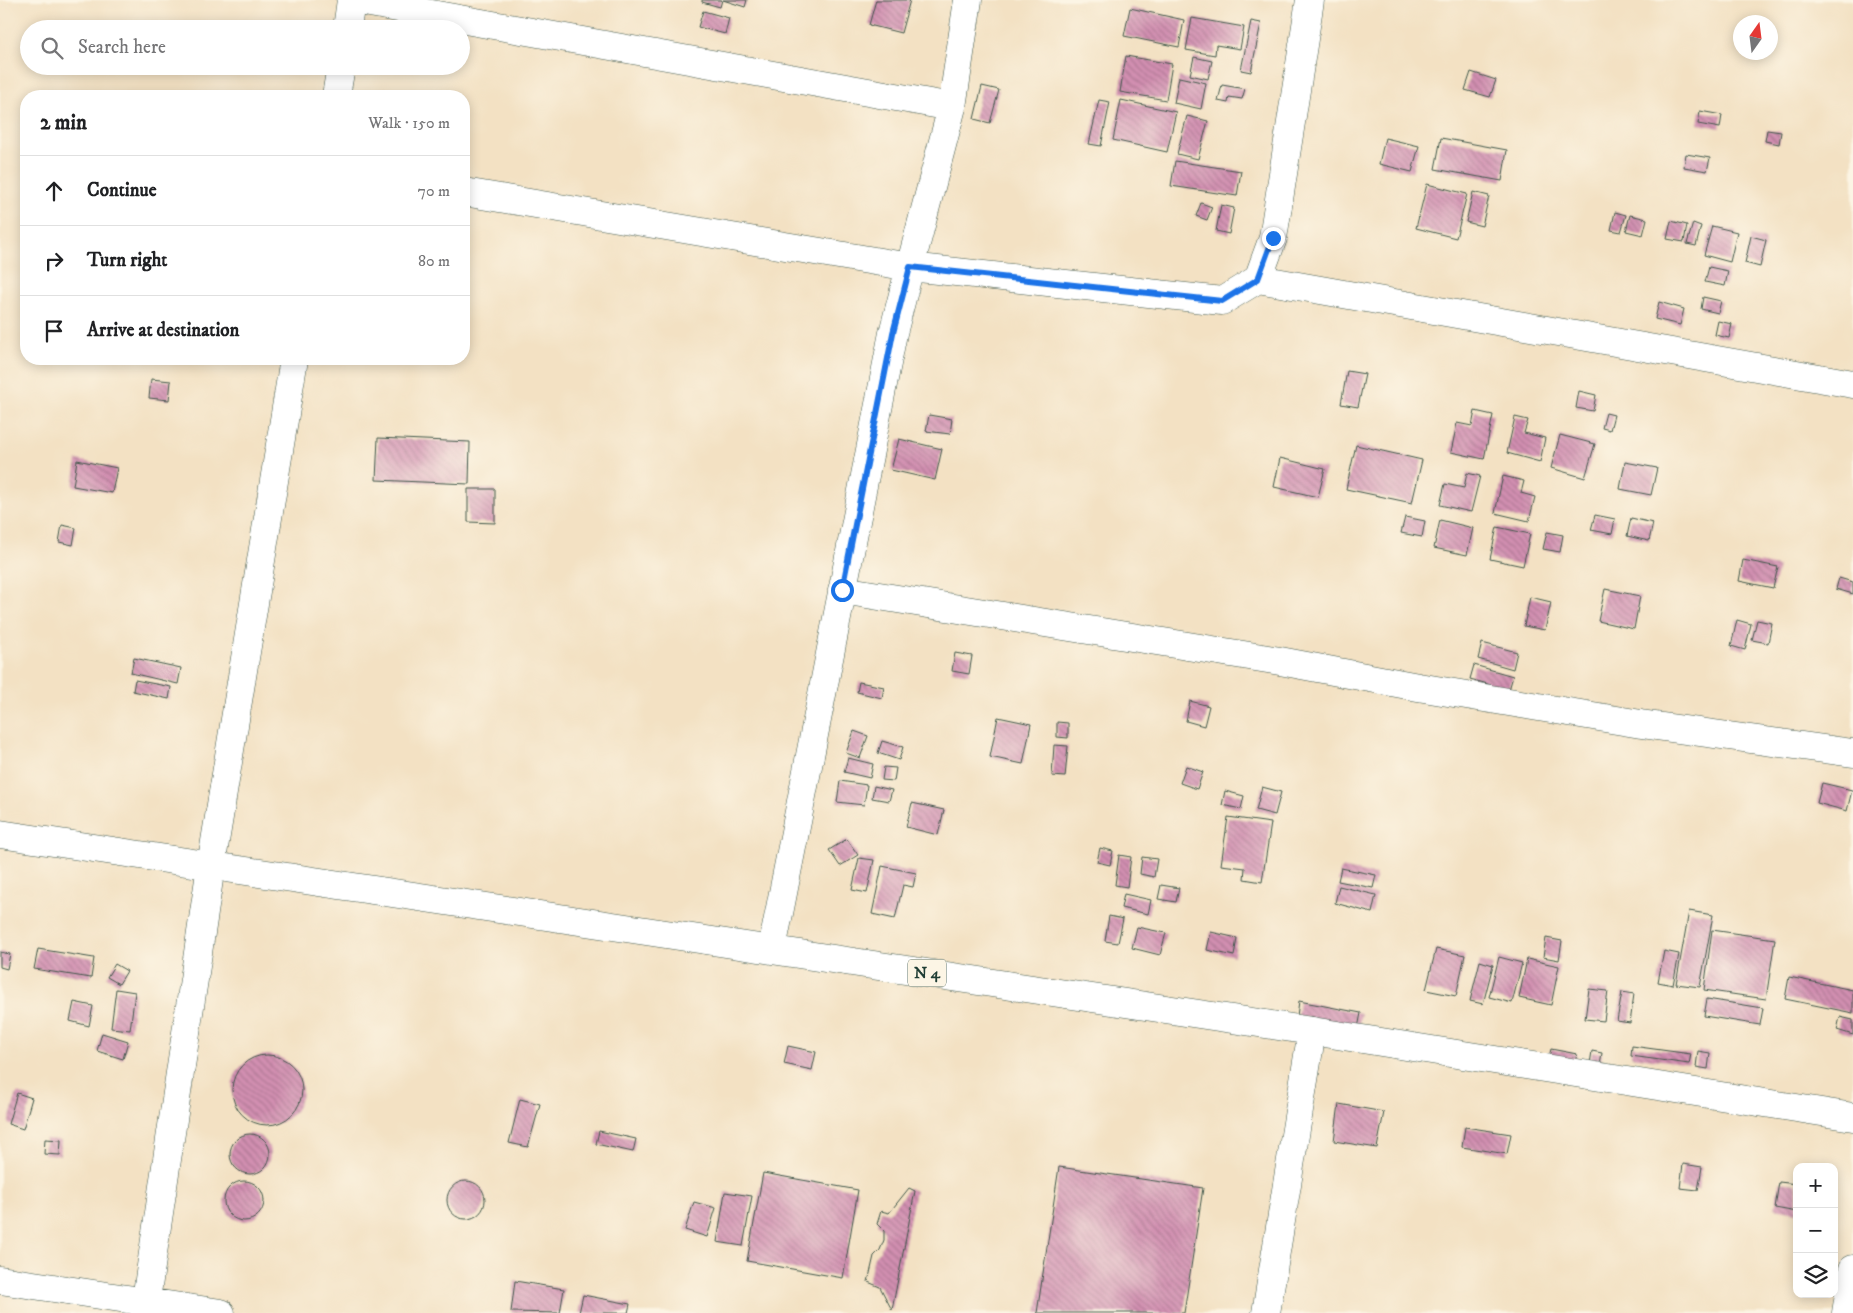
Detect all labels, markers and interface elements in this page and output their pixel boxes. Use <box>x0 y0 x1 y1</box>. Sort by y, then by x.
north arrow <box>1733 15 1778 60</box>
search box <box>20 20 470 75</box>
icon: search <box>38 34 66 62</box>
text: Search here <box>78 36 166 59</box>
text: 2 min <box>40 110 87 136</box>
text: Walk · 150 m <box>368 113 450 133</box>
icon: ahead <box>40 177 68 205</box>
text: Continue <box>87 179 157 202</box>
text: 70 m <box>418 181 450 201</box>
route end <box>1262 227 1285 250</box>
icon: right <box>40 247 68 275</box>
text: Turn right <box>87 249 167 272</box>
text: 80 m <box>418 251 450 271</box>
icon: arrive <box>40 317 68 345</box>
text: Arrive at destination <box>87 319 239 342</box>
route start <box>831 579 854 602</box>
road number: N 4 <box>908 960 946 986</box>
map controls <box>1793 1163 1838 1298</box>
button: + <box>1793 1163 1838 1208</box>
button: − <box>1793 1208 1838 1253</box>
button: layers <box>1793 1253 1838 1298</box>

